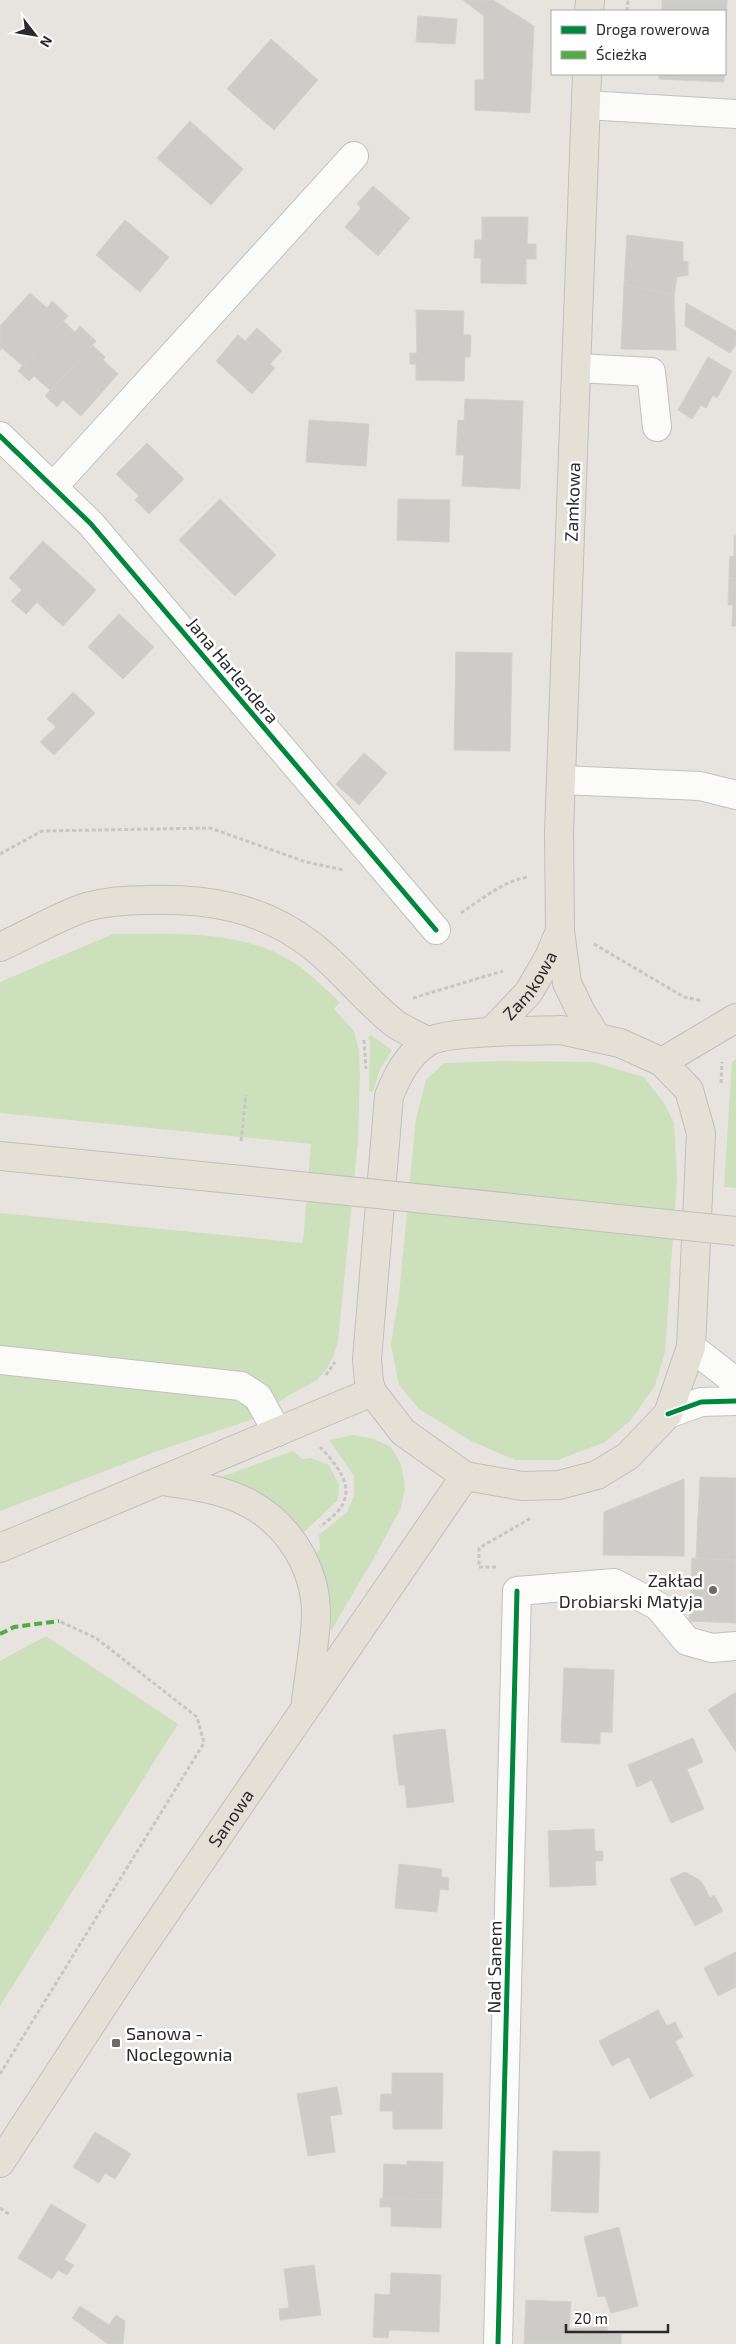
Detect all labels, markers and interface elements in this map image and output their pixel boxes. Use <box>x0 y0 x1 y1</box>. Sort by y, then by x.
north arrow <box>10 10 60 60</box>
legend <box>551 10 726 75</box>
text: Droga rowerowa <box>596 20 710 38</box>
text: N <box>37 33 56 51</box>
text: Ścieżka <box>596 45 647 63</box>
street label: Zamkowa <box>560 462 584 542</box>
street label: Jana Harlendera <box>182 612 284 728</box>
street label: Zamkowa <box>498 948 561 1024</box>
place label: Zakład Drobiarski Matyja <box>559 1569 703 1612</box>
marker: Zakład Drobiarski Matyja <box>707 1584 719 1596</box>
street label: Sanowa <box>203 1785 258 1851</box>
street label: Nad Sanem <box>482 1920 506 2014</box>
place label: Sanowa - Noclegownia <box>126 2022 233 2065</box>
marker: Sanowa - Noclegownia <box>110 2037 122 2049</box>
scale bar <box>566 2302 668 2334</box>
text: 20 m <box>574 2309 608 2327</box>

